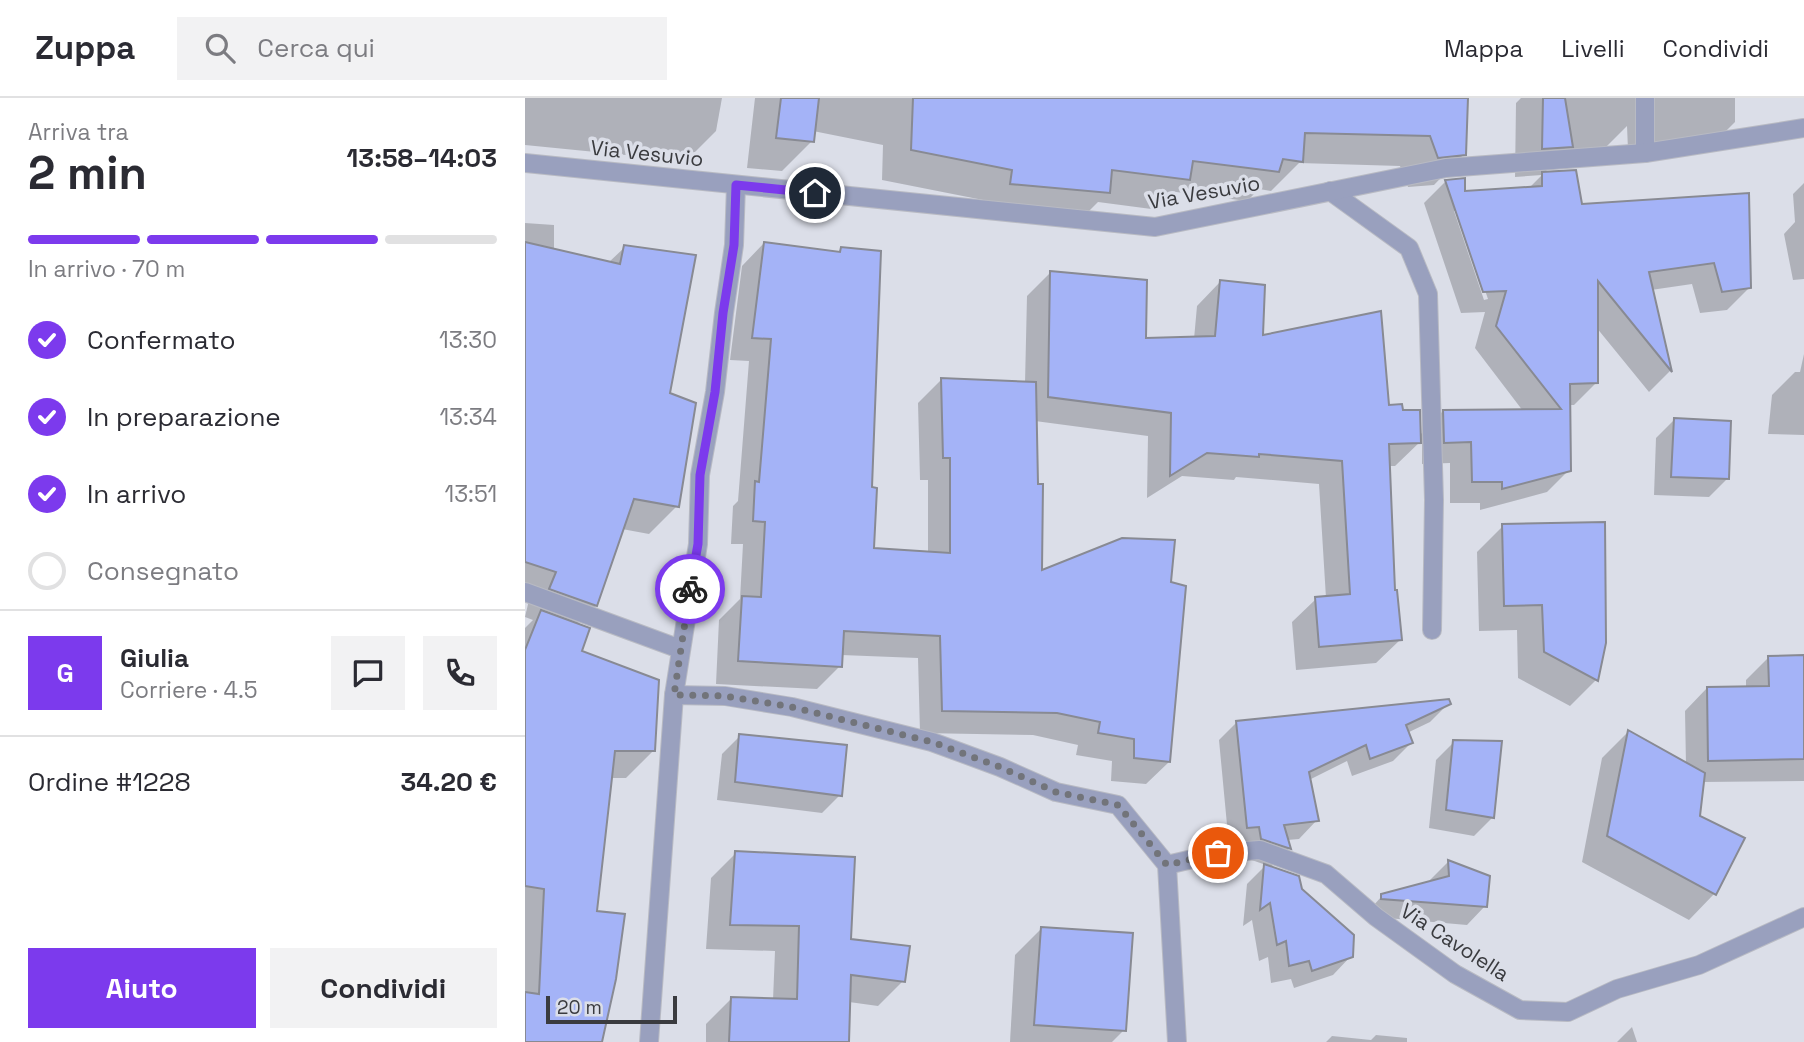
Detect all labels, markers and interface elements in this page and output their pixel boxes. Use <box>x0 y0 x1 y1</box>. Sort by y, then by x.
search box <box>177 17 667 80</box>
text: Zuppa <box>35 27 135 69</box>
icon: search <box>201 29 239 67</box>
text: Cerca qui <box>257 31 375 65</box>
text: Mappa <box>1444 33 1523 64</box>
text: Livelli <box>1561 33 1625 64</box>
text: Condividi <box>1663 33 1769 64</box>
text: Arriva tra <box>28 117 129 147</box>
street label: Via Vesuvio <box>589 134 705 172</box>
text: 13:58–14:03 <box>347 141 497 175</box>
text: 2 min <box>28 144 147 202</box>
pin <box>785 163 845 223</box>
street label: Via Vesuvio <box>1146 169 1262 215</box>
icon: home <box>796 174 834 212</box>
text: In arrivo · 70 m <box>28 254 185 284</box>
icon: check <box>28 321 66 359</box>
text: Confermato <box>87 323 235 357</box>
text: 13:30 <box>439 325 497 355</box>
icon: check <box>28 398 66 436</box>
text: In preparazione <box>87 400 281 434</box>
text: 13:34 <box>439 402 497 432</box>
icon: check <box>28 475 66 513</box>
text: In arrivo <box>87 477 186 511</box>
text: 13:51 <box>445 479 497 509</box>
text: Consegnato <box>87 554 239 588</box>
courier <box>655 554 725 624</box>
icon: bike <box>671 570 709 608</box>
button: chat <box>331 636 405 710</box>
button: phone <box>423 636 497 710</box>
text: Giulia <box>120 641 189 675</box>
text: G <box>56 656 74 690</box>
text: Corriere · 4.5 <box>120 675 258 705</box>
text: Ordine #1228 <box>28 765 191 799</box>
text: 34.20 € <box>400 765 497 799</box>
pin <box>1188 823 1248 883</box>
icon: bag <box>1199 834 1237 872</box>
street label: Via Cavolella <box>1395 897 1515 987</box>
button: Aiuto <box>28 948 256 1028</box>
button: Condividi <box>270 948 497 1028</box>
scale bar <box>546 993 677 1025</box>
text: 20 m <box>557 995 602 1020</box>

